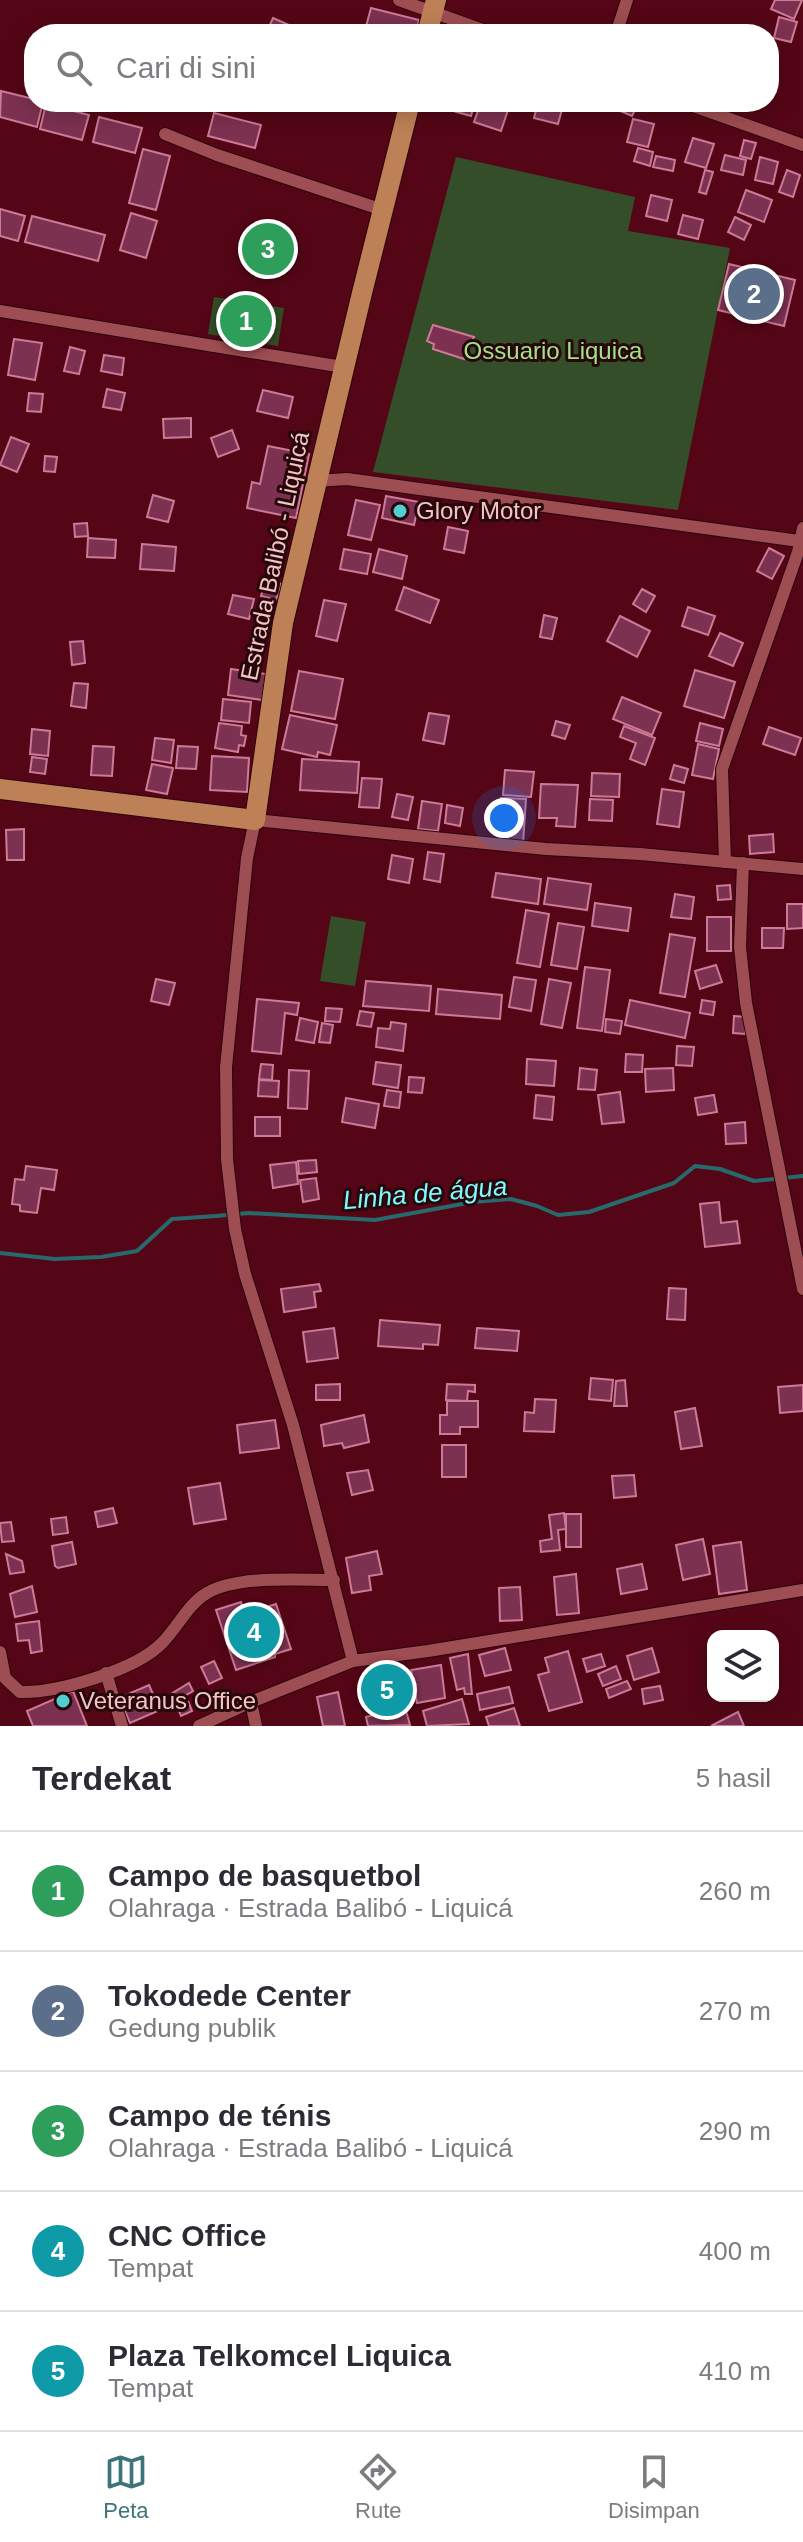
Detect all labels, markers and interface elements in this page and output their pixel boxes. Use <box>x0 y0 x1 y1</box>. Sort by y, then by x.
search box <box>24 24 779 112</box>
icon: search <box>52 46 96 90</box>
text: Cari di sini <box>116 51 256 84</box>
pin: 3 <box>242 219 294 279</box>
pin: 2 <box>728 264 780 324</box>
pin: 1 <box>220 291 272 351</box>
park label: Ossuario Liquica <box>464 337 643 364</box>
street label: Estrada Balibó - Liquicá <box>235 428 314 683</box>
place label: Glory Motor <box>416 497 541 524</box>
marker: Glory Motor <box>391 502 409 520</box>
your location <box>484 798 524 838</box>
water label: Linha de água <box>342 1171 508 1215</box>
pin: 4 <box>228 1602 280 1662</box>
map controls <box>707 1630 779 1702</box>
button: layers <box>707 1630 779 1702</box>
pin: 5 <box>361 1660 413 1720</box>
place label: Veteranus Office <box>79 1687 256 1714</box>
marker: Veteranus Office <box>54 1692 72 1710</box>
text: Terdekat <box>32 1759 171 1797</box>
text: 5 hasil <box>696 1763 771 1793</box>
text: Campo de basquetbol <box>108 1859 421 1892</box>
text: 1 <box>51 1876 65 1906</box>
text: 260 m <box>699 1876 771 1906</box>
text: Olahraga · Estrada Balibó - Liquicá <box>108 1893 513 1923</box>
text: Tokodede Center <box>108 1979 351 2012</box>
text: 2 <box>51 1996 65 2026</box>
text: 270 m <box>699 1996 771 2026</box>
text: Gedung publik <box>108 2013 276 2043</box>
text: Campo de ténis <box>108 2099 331 2132</box>
text: 3 <box>51 2116 65 2146</box>
text: 290 m <box>699 2116 771 2146</box>
text: Olahraga · Estrada Balibó - Liquicá <box>108 2133 513 2163</box>
text: CNC Office <box>108 2219 266 2252</box>
text: 4 <box>51 2236 65 2266</box>
text: 400 m <box>699 2236 771 2266</box>
text: Tempat <box>108 2253 193 2283</box>
text: Plaza Telkomcel Liquica <box>108 2339 451 2372</box>
text: 5 <box>51 2356 65 2386</box>
text: 410 m <box>699 2356 771 2386</box>
text: Tempat <box>108 2373 193 2403</box>
tab: Peta <box>103 2450 149 2524</box>
tab: Rute <box>355 2450 402 2524</box>
tab: Disimpan <box>608 2450 700 2524</box>

